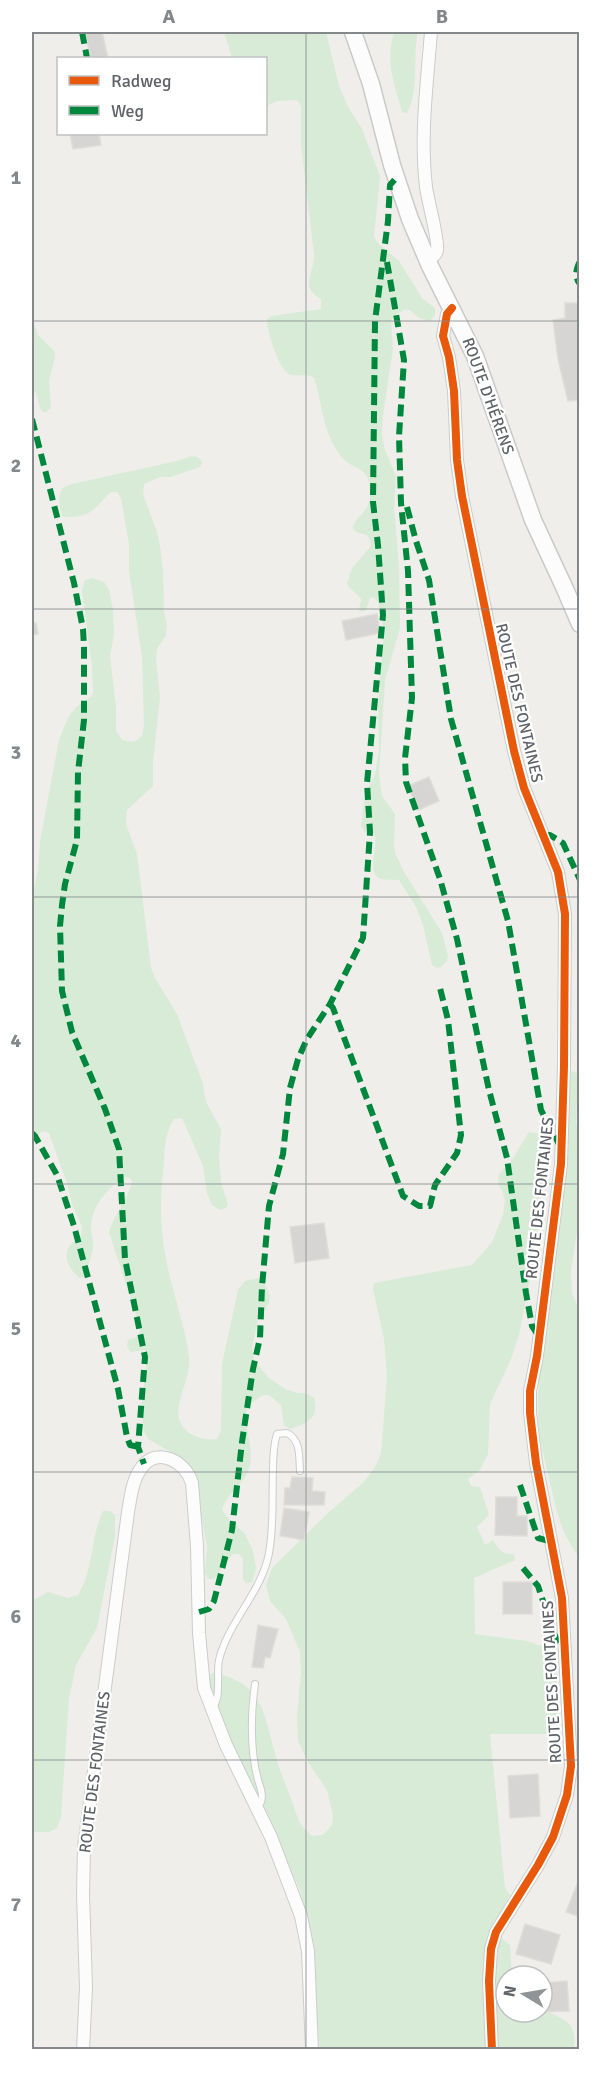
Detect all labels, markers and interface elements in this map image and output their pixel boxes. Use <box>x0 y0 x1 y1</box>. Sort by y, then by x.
text: A <box>163 4 176 29</box>
text: B <box>436 4 448 29</box>
legend <box>57 57 267 135</box>
text: Radweg <box>111 70 172 92</box>
text: Weg <box>111 100 144 122</box>
text: 1 <box>11 165 22 190</box>
street label: ROUTE D'HÉRENS <box>458 335 518 457</box>
text: 2 <box>11 453 21 478</box>
street label: ROUTE DES FONTAINES <box>491 621 547 785</box>
text: 3 <box>11 740 21 765</box>
text: 4 <box>11 1028 22 1053</box>
street label: ROUTE DES FONTAINES <box>522 1116 558 1280</box>
text: 5 <box>11 1316 21 1341</box>
street label: ROUTE DES FONTAINES <box>538 1600 566 1764</box>
text: 6 <box>11 1604 22 1629</box>
street label: ROUTE DES FONTAINES <box>75 1690 115 1854</box>
text: 7 <box>11 1892 22 1917</box>
north arrow <box>494 1964 554 2024</box>
text: N <box>499 1984 521 1999</box>

